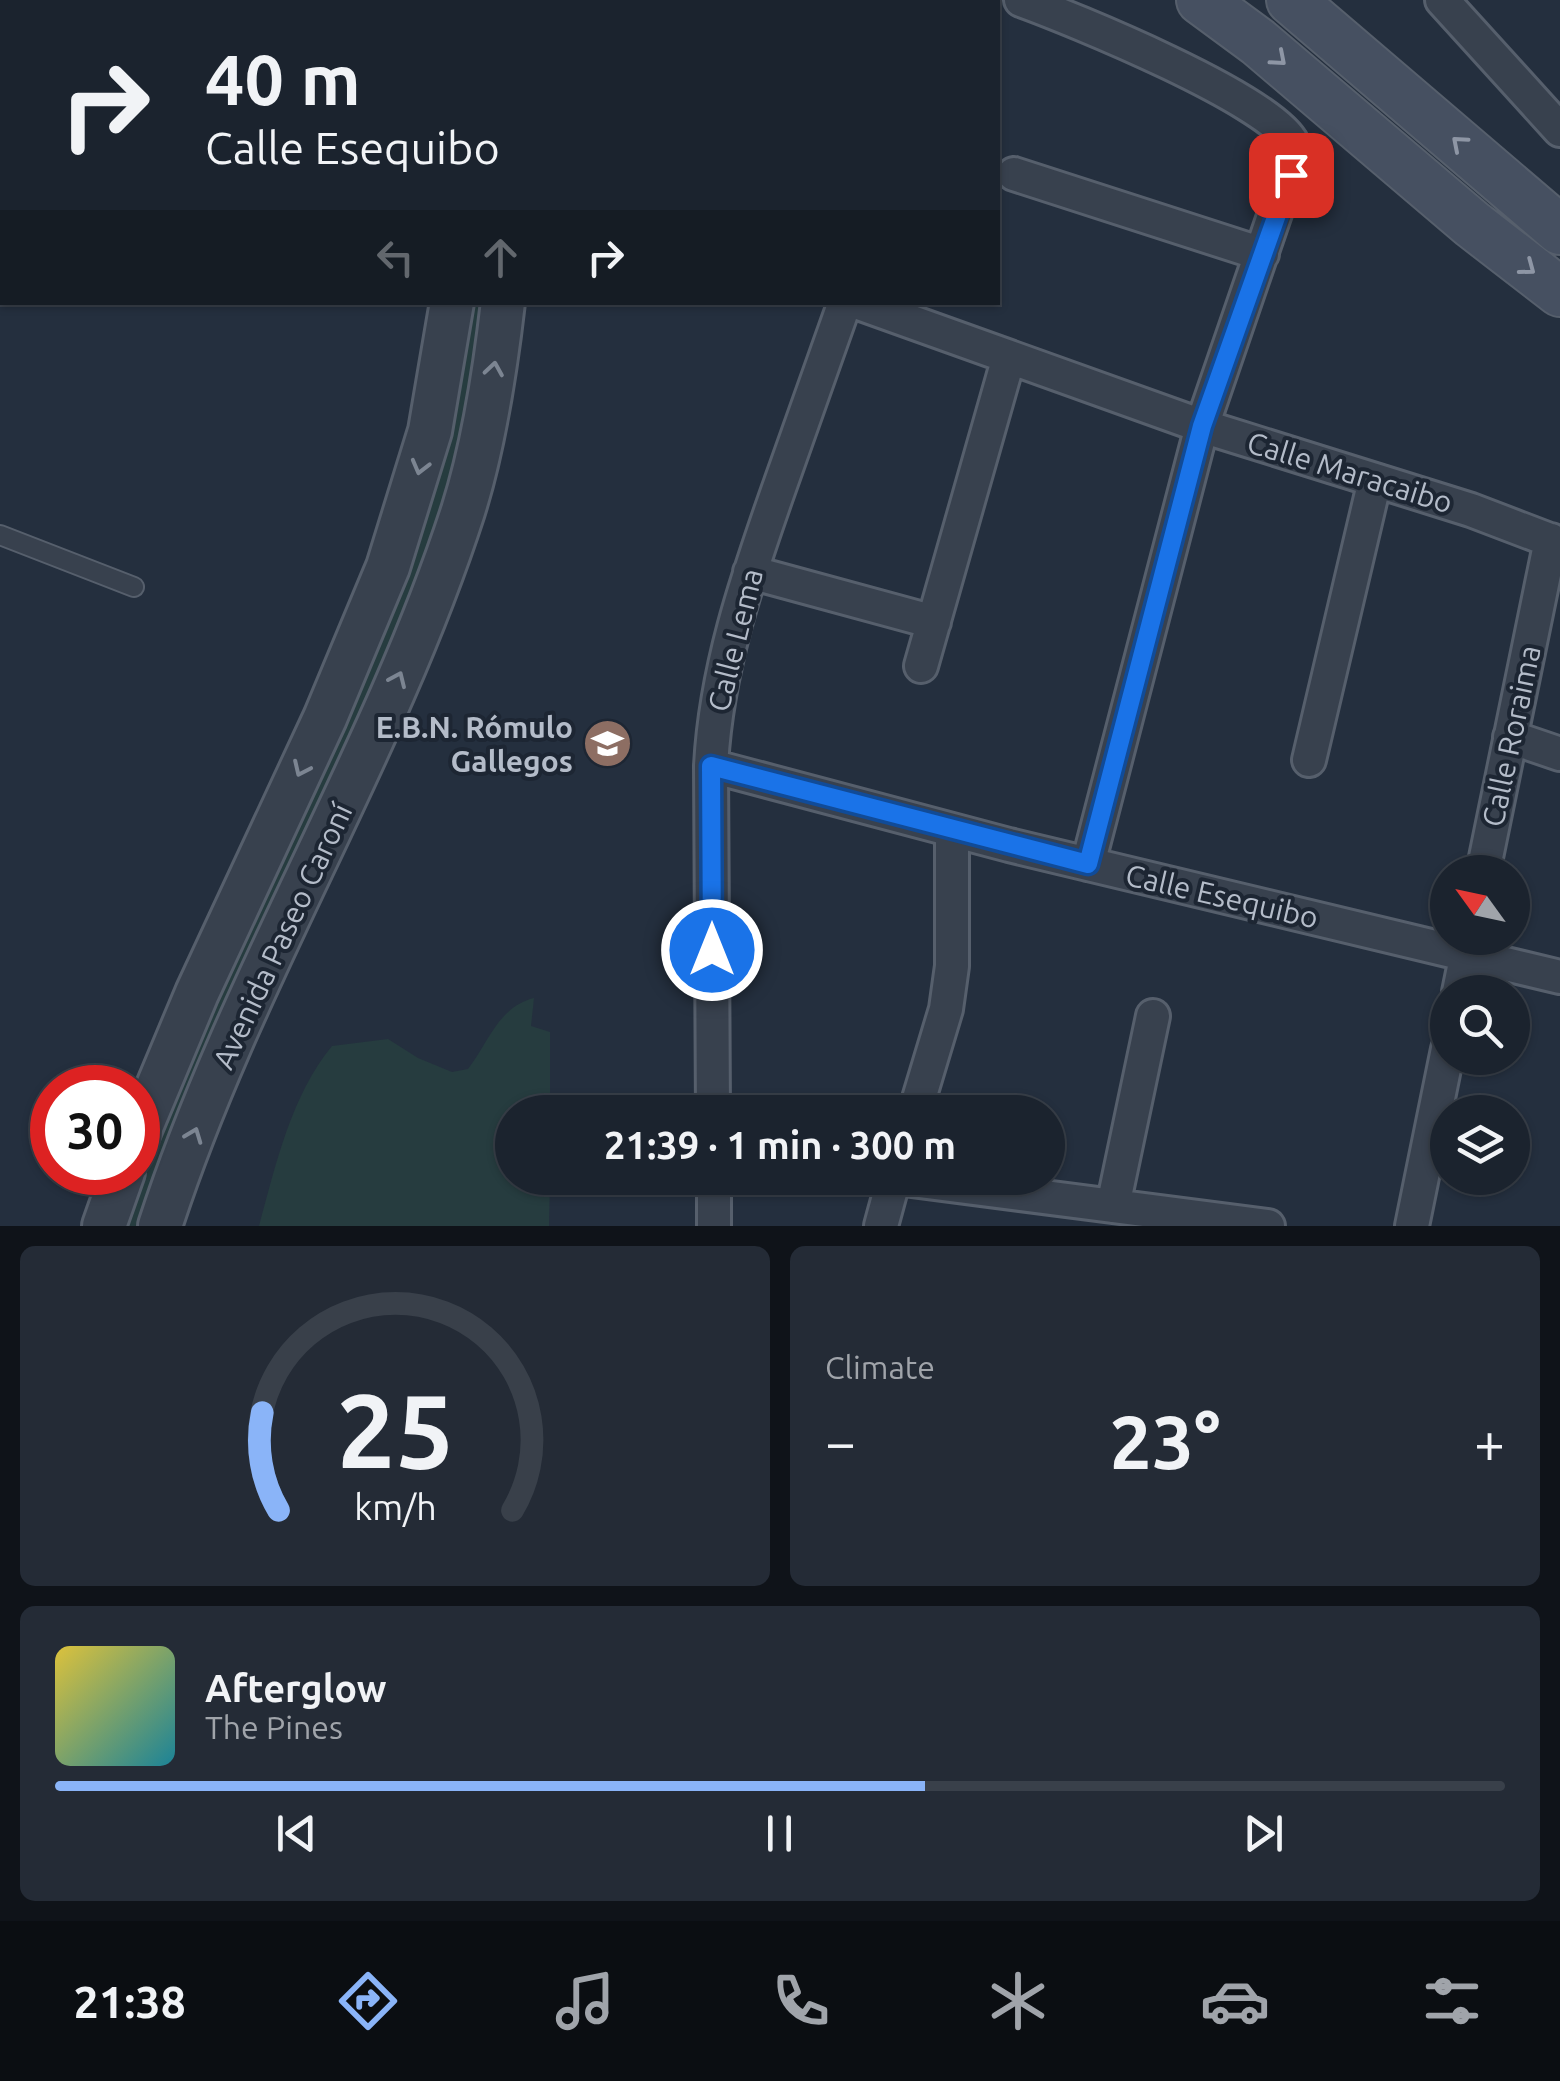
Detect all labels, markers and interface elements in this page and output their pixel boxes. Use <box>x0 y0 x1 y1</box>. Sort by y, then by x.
icon: right <box>40 40 170 170</box>
text: 40 m <box>205 40 361 118</box>
one-way arrow <box>1267 48 1285 66</box>
text: Calle Esequibo <box>205 122 500 173</box>
pin <box>1249 133 1334 218</box>
one-way arrow <box>1453 137 1471 155</box>
icon: arrive <box>1264 148 1319 203</box>
icon: left <box>368 230 423 285</box>
icon: ahead <box>473 230 528 285</box>
icon: right <box>578 230 633 285</box>
one-way arrow <box>1517 256 1535 274</box>
one-way arrow <box>483 361 504 377</box>
street label: Calle Maracaibo <box>1243 425 1457 519</box>
one-way arrow <box>411 458 432 475</box>
street label: Calle Lema <box>701 565 769 715</box>
street label: Calle Roraima <box>1475 642 1547 830</box>
one-way arrow <box>386 671 406 689</box>
place label: E.B.N. Rómulo Gallegos <box>376 710 573 778</box>
school or university icon: E.B.N. Rómulo Gallegos <box>582 718 634 770</box>
one-way arrow <box>293 759 313 777</box>
street label: Avenida Paseo Caroní <box>206 797 359 1074</box>
north arrow <box>1430 855 1530 955</box>
map controls <box>1430 855 1530 1195</box>
street label: Calle Esequibo <box>1122 857 1322 935</box>
position arrow <box>660 898 764 1002</box>
button: search <box>1430 975 1530 1075</box>
speed limit sign: 30 <box>30 1065 160 1195</box>
button: layers <box>1430 1095 1530 1195</box>
text: 21:39 · 1 min · 300 m <box>604 1124 956 1166</box>
one-way arrow <box>182 1127 202 1144</box>
text: Climate <box>825 1349 935 1385</box>
text: 25 <box>336 1371 454 1488</box>
text: 23° <box>1109 1399 1221 1483</box>
text: − <box>825 1411 856 1472</box>
text: + <box>1474 1411 1505 1472</box>
text: km/h <box>354 1487 436 1527</box>
text: Afterglow <box>205 1667 387 1709</box>
text: The Pines <box>205 1709 343 1745</box>
icon: previous <box>269 1806 324 1861</box>
icon: pause <box>752 1806 807 1861</box>
icon: next <box>1236 1806 1291 1861</box>
icon: directions <box>333 1966 403 2036</box>
icon: music <box>550 1966 620 2036</box>
icon: phone <box>766 1966 836 2036</box>
icon: climate <box>983 1966 1053 2036</box>
icon: car <box>1200 1966 1270 2036</box>
icon: filters <box>1417 1966 1487 2036</box>
text: 21:38 <box>73 1976 186 2027</box>

